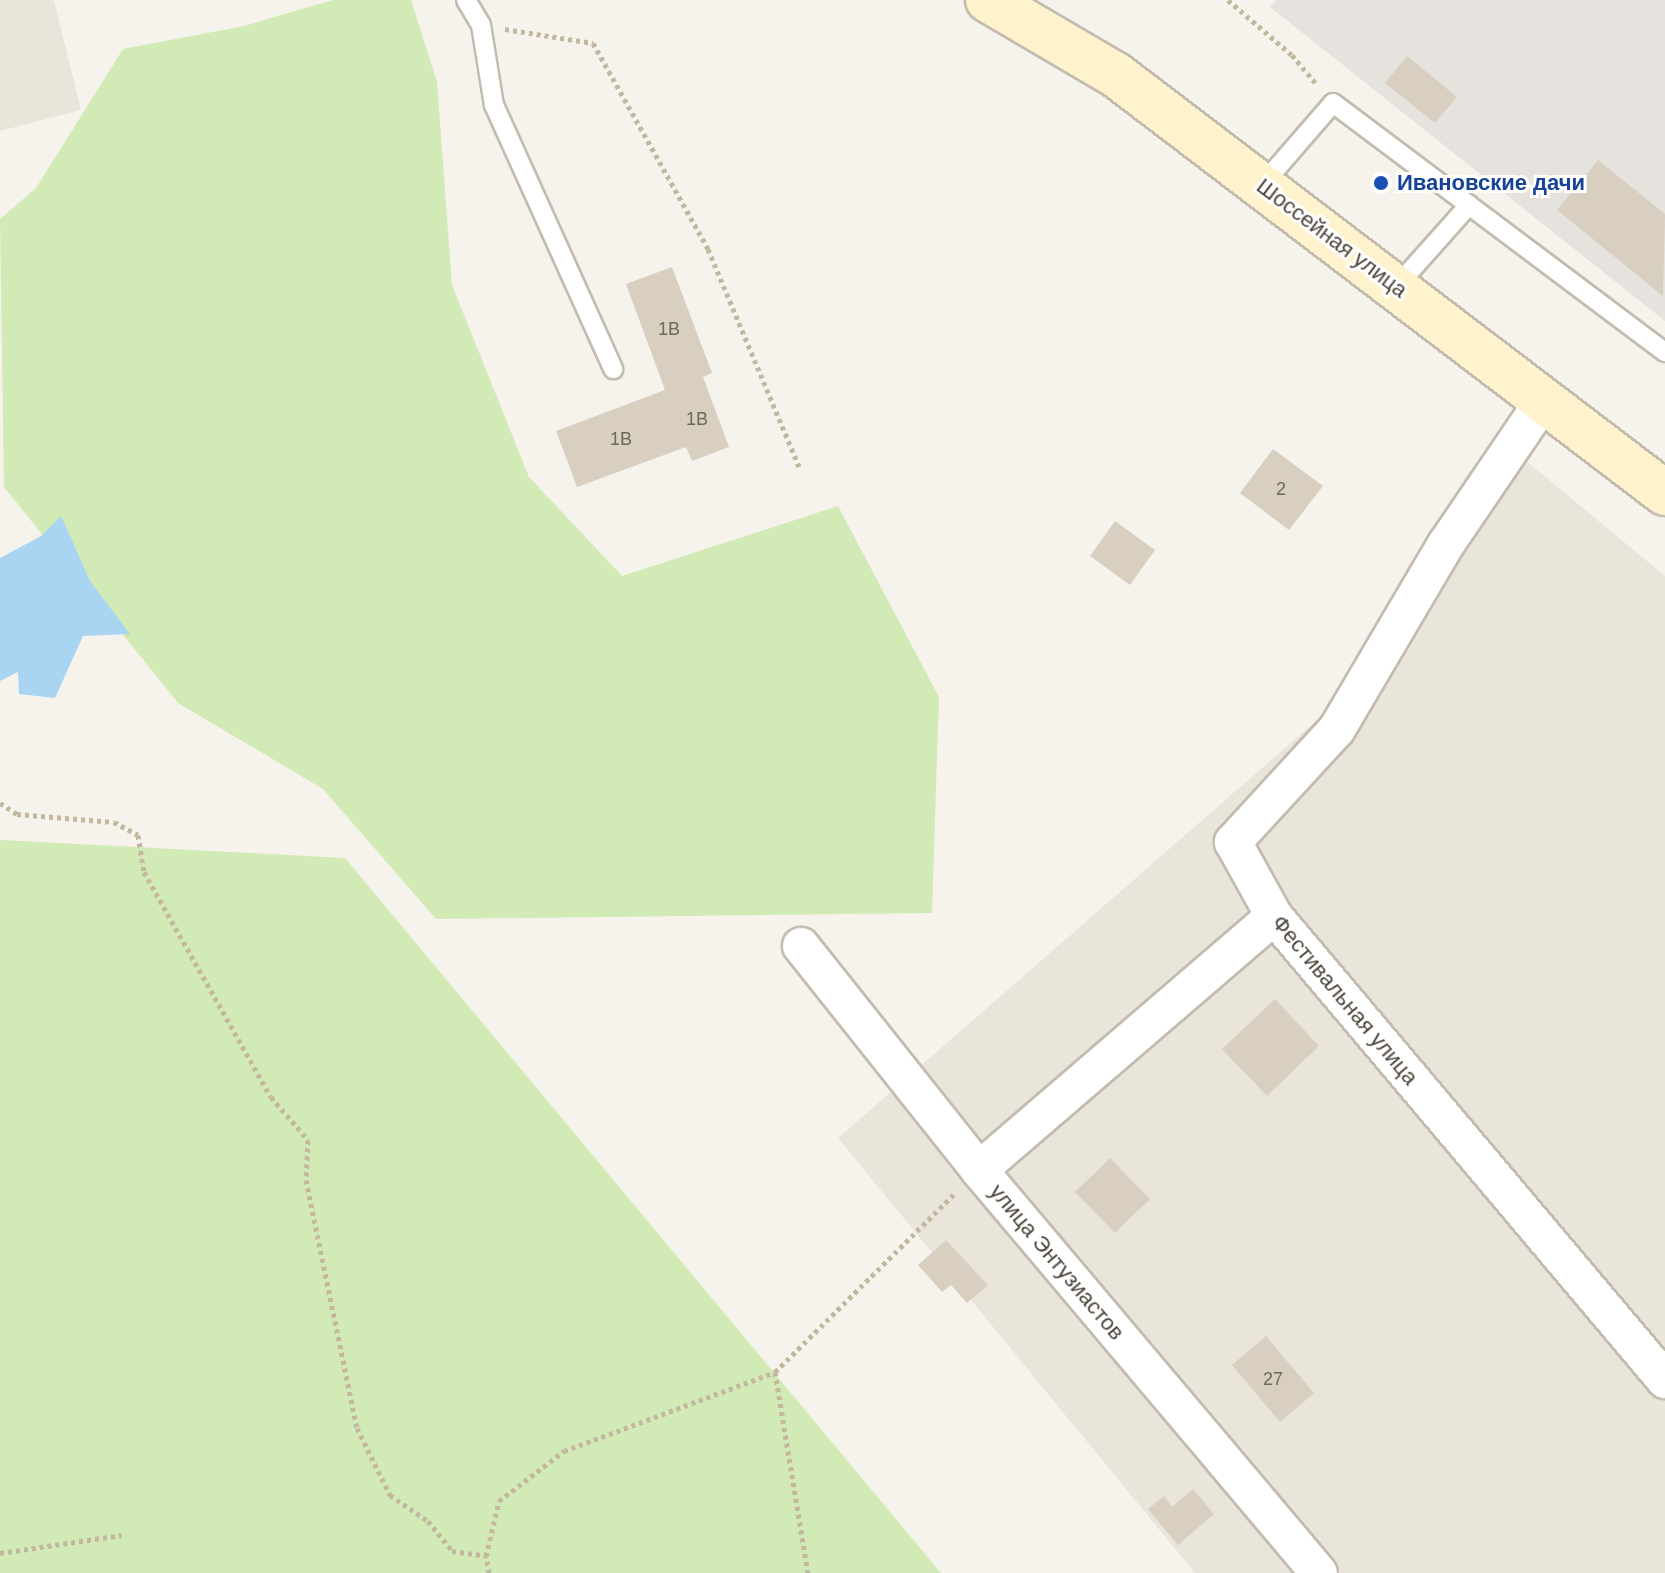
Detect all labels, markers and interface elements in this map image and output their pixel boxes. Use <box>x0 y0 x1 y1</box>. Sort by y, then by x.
place label: Ивановские дачи <box>1397 170 1585 196</box>
street label: Шоссейная улица <box>1251 173 1413 303</box>
marker: Ивановские дачи <box>1372 174 1390 192</box>
house number: 1В <box>658 318 680 340</box>
house number: 1В <box>686 408 708 430</box>
house number: 1В <box>610 428 632 450</box>
house number: 2 <box>1276 478 1286 500</box>
street label: Фестивальная улица <box>1266 910 1424 1090</box>
street label: улица Энтузиастов <box>984 1179 1130 1345</box>
house number: 27 <box>1263 1368 1283 1390</box>

